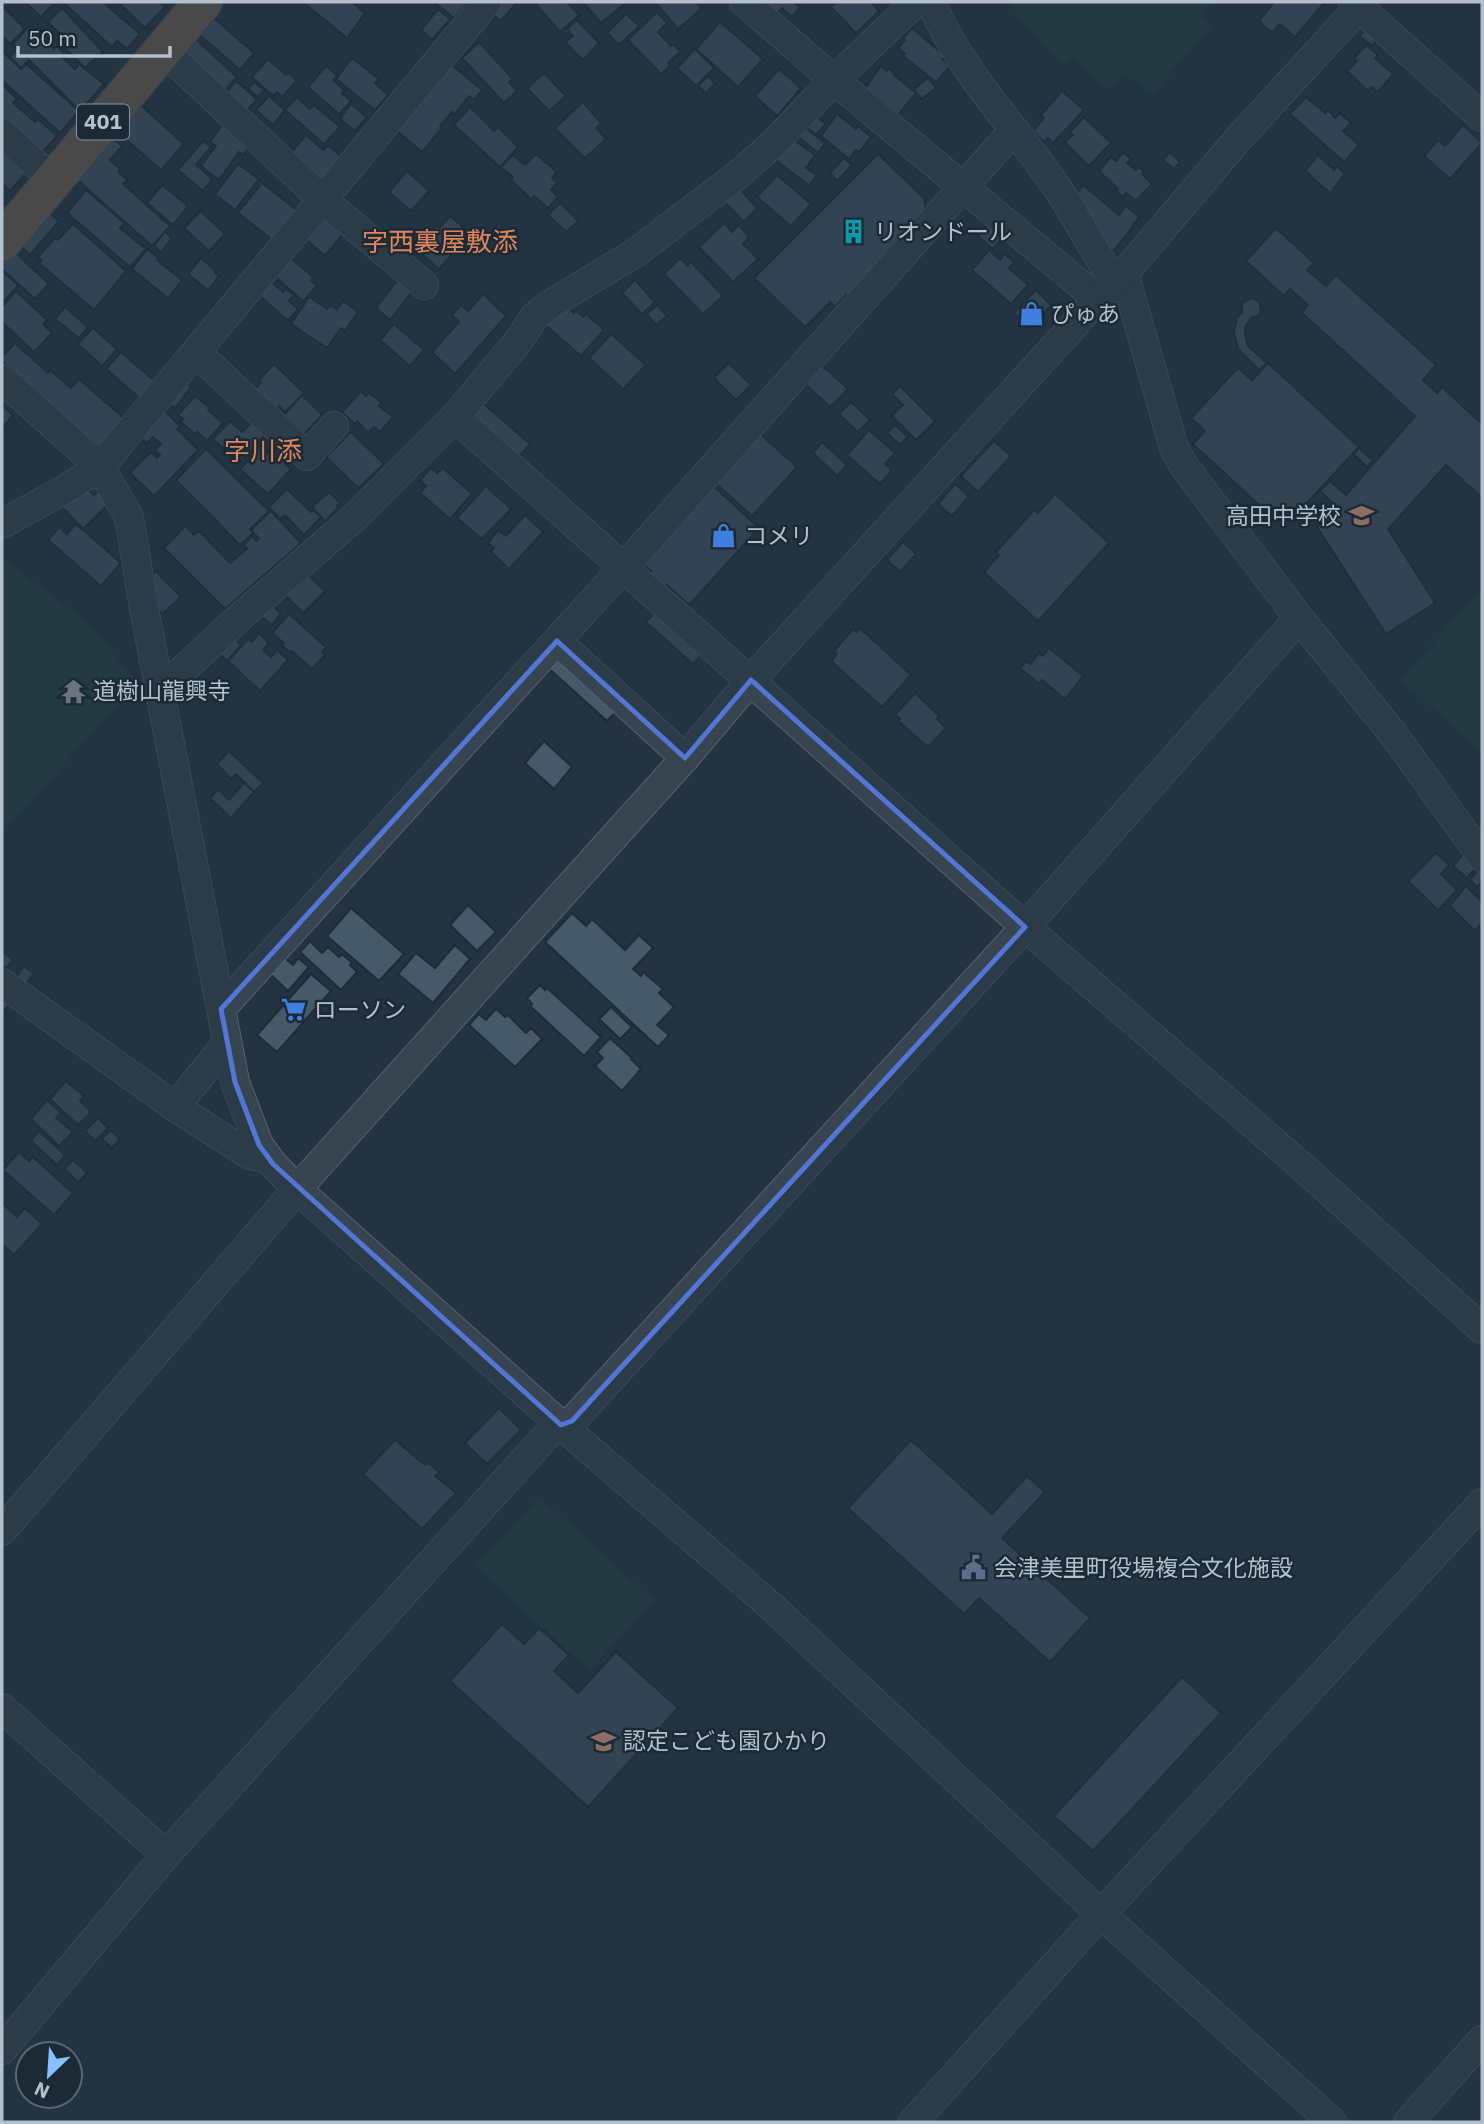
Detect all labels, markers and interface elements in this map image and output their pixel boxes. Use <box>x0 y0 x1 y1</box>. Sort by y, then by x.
scale bar <box>18 14 170 58</box>
text: 50 m <box>28 24 77 52</box>
road number: 401 <box>77 104 129 140</box>
place label: リオンドール <box>874 216 1012 246</box>
building icon: リオンドール <box>840 218 868 246</box>
district label: 字西裏屋敷添 <box>362 224 518 258</box>
place label: ぴゅあ <box>1051 298 1120 328</box>
shop icon: ぴゅあ <box>1017 300 1045 328</box>
district label: 字川添 <box>224 433 302 467</box>
place label: 高田中学校 <box>1226 500 1341 530</box>
school or university icon: 高田中学校 <box>1347 502 1375 530</box>
place label: コメリ <box>744 520 813 550</box>
shop icon: コメリ <box>710 522 738 550</box>
place label: 道樹山龍興寺 <box>93 675 231 705</box>
temple icon: 道樹山龍興寺 <box>59 677 87 705</box>
place label: ローソン <box>314 994 406 1024</box>
supermarket icon: ローソン <box>280 996 308 1024</box>
place label: 会津美里町役場複合文化施設 <box>994 1552 1293 1582</box>
public building icon: 会津美里町役場複合文化施設 <box>960 1554 988 1582</box>
place label: 認定こども園ひかり <box>623 1725 830 1755</box>
school or university icon: 認定こども園ひかり <box>589 1727 617 1755</box>
north arrow <box>14 2040 84 2110</box>
text: N <box>31 2077 53 2104</box>

